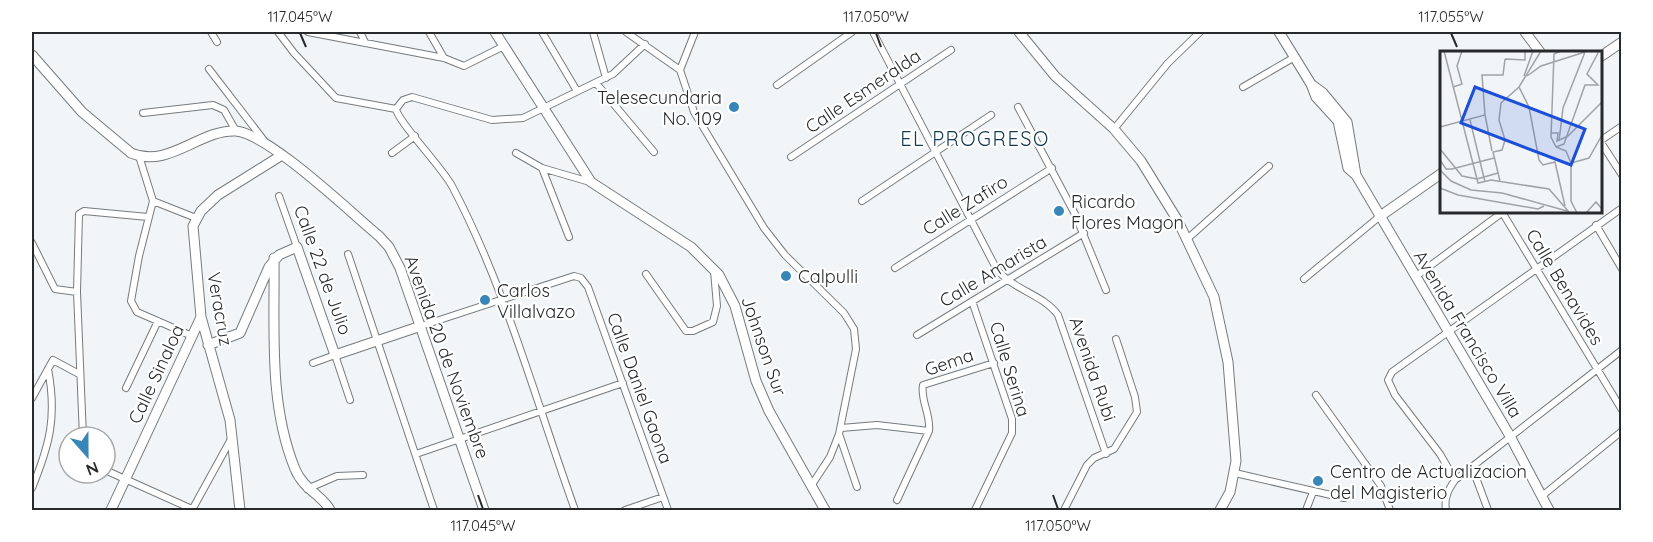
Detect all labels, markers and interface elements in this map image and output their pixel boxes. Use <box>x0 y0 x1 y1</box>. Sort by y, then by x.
text: 117.045°W <box>267 7 333 26</box>
text: 117.050°W <box>843 7 910 26</box>
text: 117.055°W <box>1418 7 1484 26</box>
street label: Calle Esmeralda <box>801 44 925 138</box>
inset map <box>1440 51 1602 213</box>
place label: Telesecundaria No. 109 <box>597 86 722 130</box>
marker: Telesecundaria No. 109 <box>727 100 741 114</box>
district label: EL PROGRESO <box>900 126 1050 151</box>
street label: Calle Zafiro <box>918 170 1012 240</box>
place label: Ricardo Flores Magon <box>1071 190 1184 234</box>
street label: Calle 22 de Julio <box>289 202 357 338</box>
marker: Ricardo Flores Magon <box>1052 204 1066 218</box>
street label: Calle Benavides <box>1521 225 1609 349</box>
street label: Calle Amarista <box>935 230 1051 312</box>
street label: Avenida Francisco Villa <box>1409 246 1527 422</box>
street label: Avenida 20 de Noviembre <box>399 252 495 462</box>
place label: Calpulli <box>798 265 858 288</box>
marker: Calpulli <box>779 269 793 283</box>
street label: Veracruz <box>202 270 238 348</box>
place label: Carlos Villalvazo <box>497 279 575 323</box>
marker: Carlos Villalvazo <box>478 293 492 307</box>
street label: Johnson Sur <box>736 293 792 399</box>
street label: Calle Daniel Gaona <box>602 309 678 467</box>
street label: Avenida Rubi <box>1064 314 1122 424</box>
street label: Calle Serina <box>985 319 1035 419</box>
street label: Calle Sinaloa <box>123 321 189 427</box>
street label: Gema <box>922 343 976 381</box>
north arrow <box>57 425 117 485</box>
text: N <box>83 458 101 480</box>
place label: Centro de Actualizacion del Magisterio <box>1330 460 1527 504</box>
marker: Centro de Actualizacion del Magisterio <box>1311 474 1325 488</box>
text: 117.045°W <box>450 516 516 535</box>
text: 117.050°W <box>1025 516 1092 535</box>

